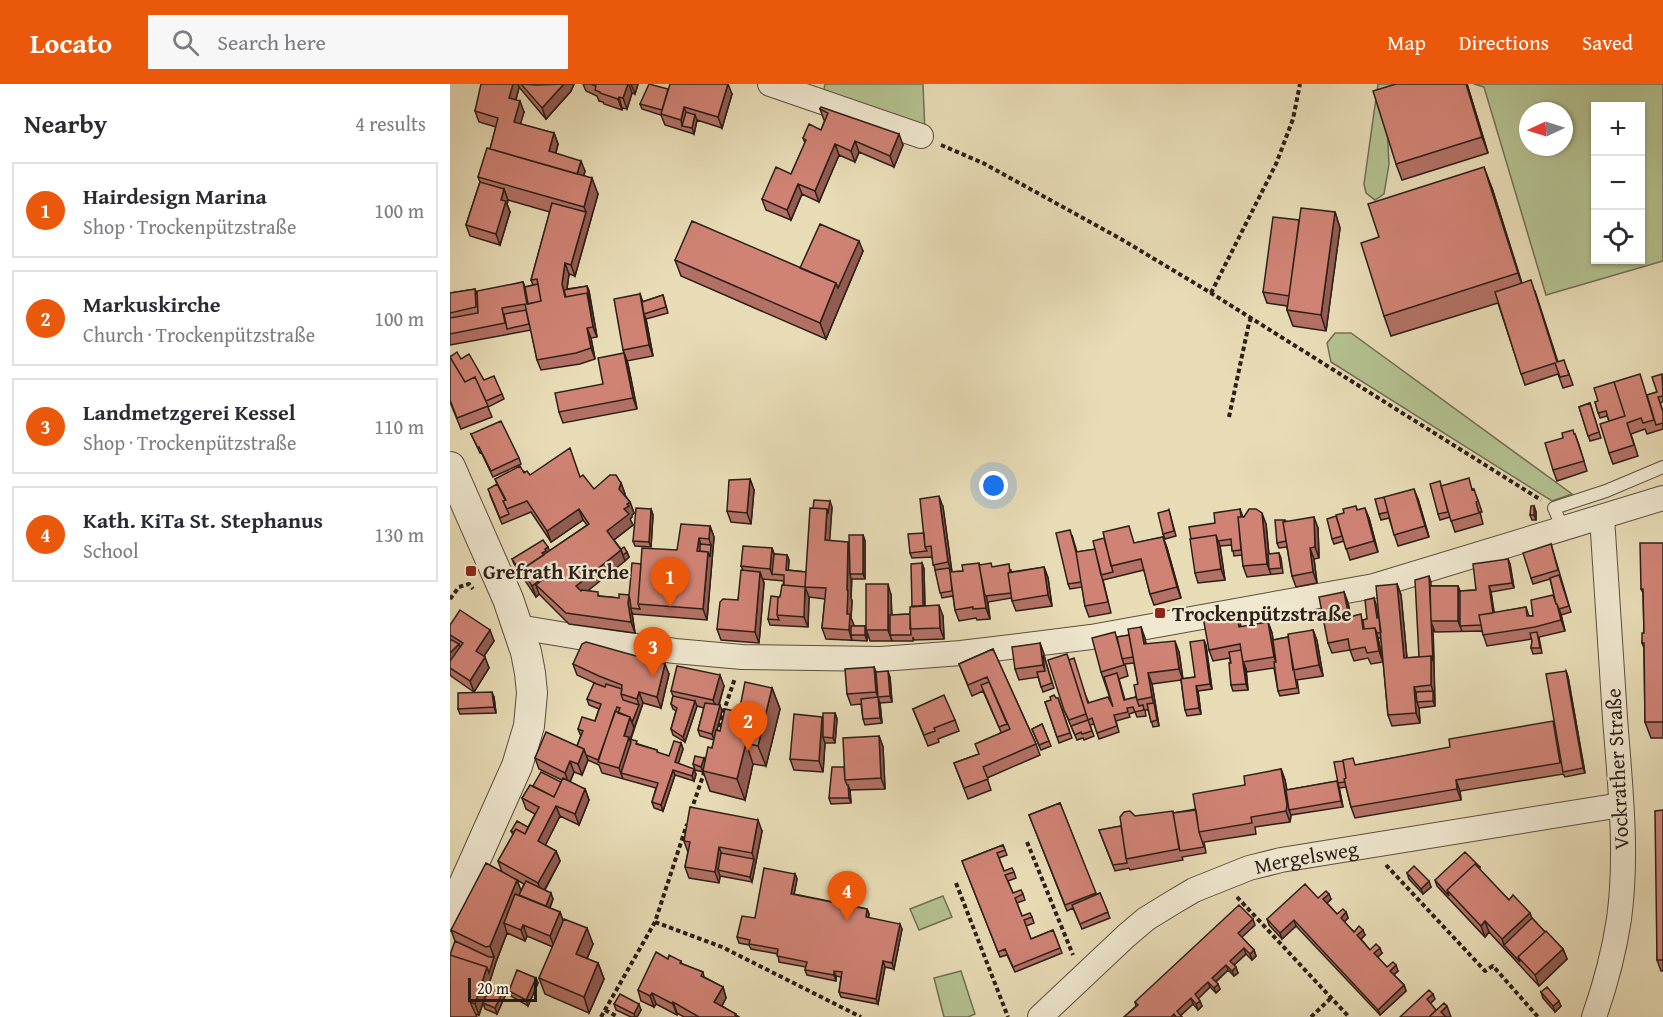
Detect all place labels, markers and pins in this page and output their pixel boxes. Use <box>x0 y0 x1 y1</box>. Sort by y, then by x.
place label: Grefrath Kirche <box>483 556 629 587</box>
pin: 1 <box>650 558 690 607</box>
marker: Grefrath Kirche <box>464 564 478 578</box>
place label: Trockenpützstraße <box>1172 598 1352 629</box>
marker: Trockenpützstraße <box>1153 606 1167 620</box>
pin: 3 <box>634 628 672 677</box>
pin: 2 <box>728 702 768 751</box>
pin: 4 <box>828 872 866 921</box>

